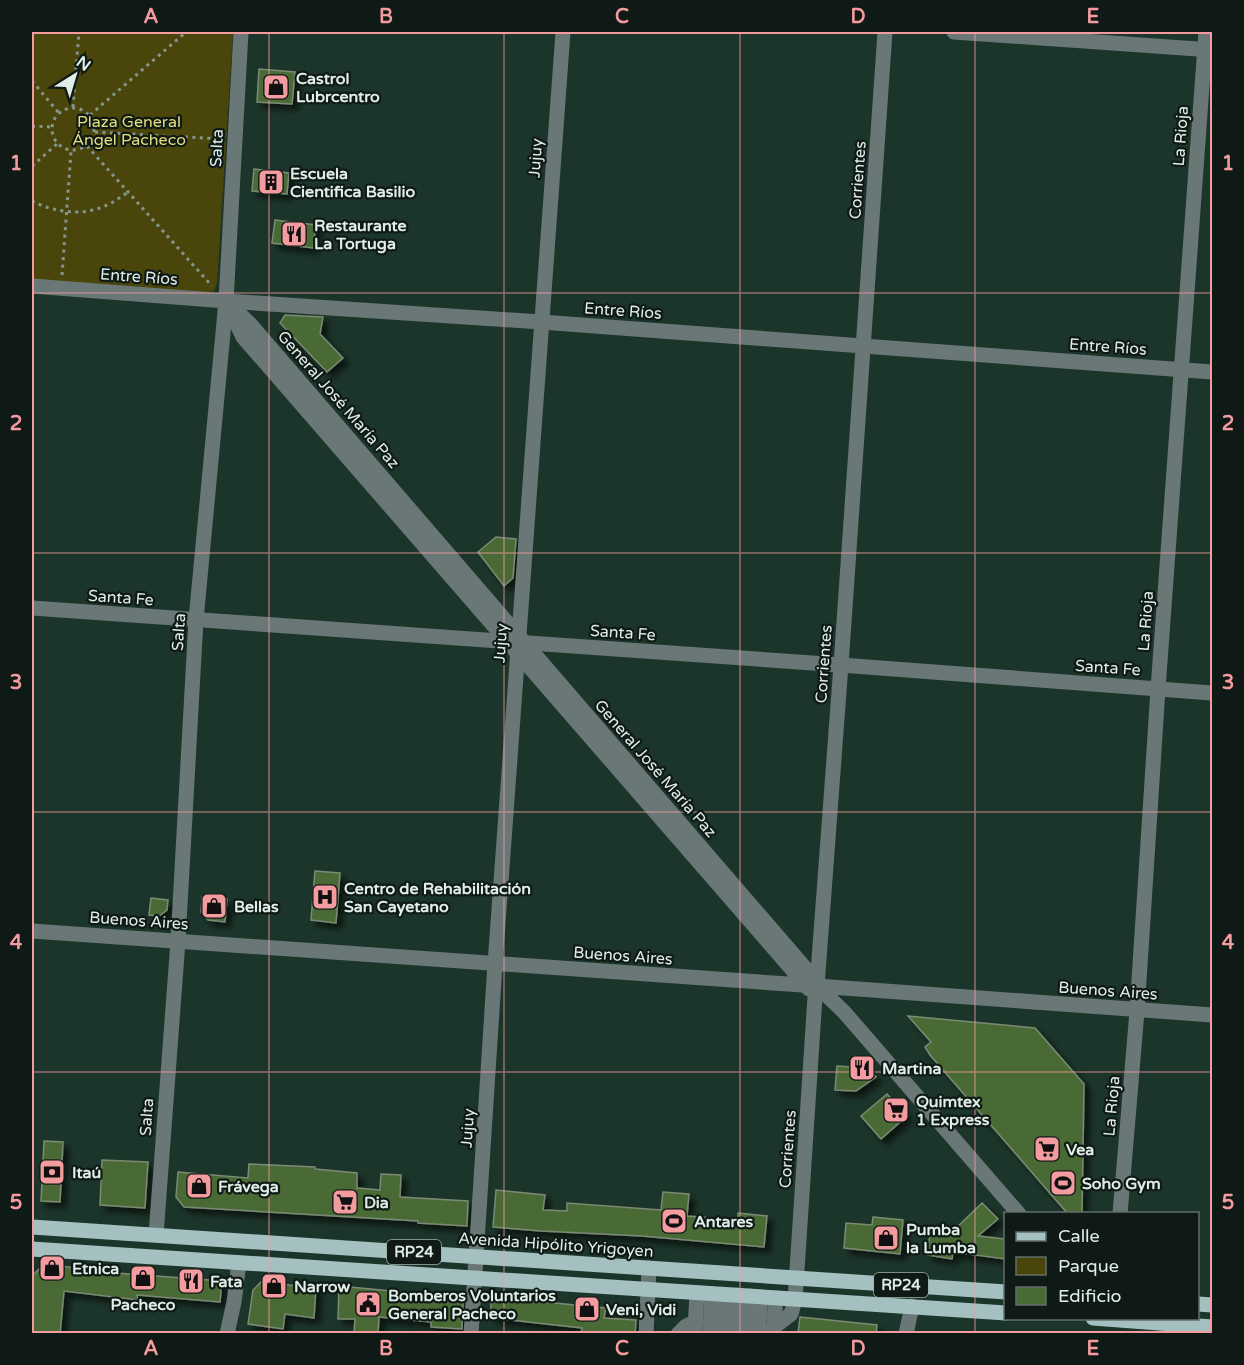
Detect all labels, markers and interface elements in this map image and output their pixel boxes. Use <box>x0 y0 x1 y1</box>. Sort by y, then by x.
text: A <box>144 5 159 29</box>
text: B <box>379 5 393 29</box>
text: C <box>615 5 629 29</box>
text: D <box>850 5 866 29</box>
text: E <box>1087 5 1100 29</box>
north arrow <box>45 45 105 105</box>
text: N <box>72 52 95 76</box>
place label: Castrol Lubrcentro <box>296 69 380 107</box>
shop icon: Castrol Lubrcentro <box>261 72 291 102</box>
street label: La Rioja <box>1169 105 1193 167</box>
park label: Plaza General Ángel Pacheco <box>72 112 186 150</box>
street label: Salta <box>206 129 228 168</box>
street label: Jujuy <box>525 137 547 179</box>
street label: Corrientes <box>845 140 871 220</box>
text: 1 <box>10 152 22 176</box>
text: 1 <box>1222 152 1234 176</box>
place label: Escuela Cientifica Basilio <box>290 164 415 202</box>
building icon: Escuela Cientifica Basilio <box>256 167 286 197</box>
place label: Restaurante La Tortuga <box>314 216 407 254</box>
restaurant icon: Restaurante La Tortuga <box>279 219 309 249</box>
street label: Entre Ríos <box>99 264 178 290</box>
street label: Entre Ríos <box>583 298 662 324</box>
street label: General José María Paz <box>273 327 404 473</box>
street label: Entre Ríos <box>1068 334 1147 360</box>
text: 2 <box>10 412 22 436</box>
text: 2 <box>1222 412 1234 436</box>
street label: Santa Fe <box>87 586 154 610</box>
street label: La Rioja <box>1134 590 1158 652</box>
street label: Salta <box>168 612 190 652</box>
street label: Santa Fe <box>589 621 656 645</box>
street label: Jujuy <box>490 622 512 664</box>
street label: Corrientes <box>811 624 837 704</box>
street label: Santa Fe <box>1074 656 1141 680</box>
text: 3 <box>10 671 22 695</box>
text: 3 <box>1222 671 1234 695</box>
street label: General José María Paz <box>590 696 721 842</box>
place label: Centro de Rehabilitación San Cayetano <box>344 879 531 917</box>
hospital icon: Centro de Rehabilitación San Cayetano <box>310 882 340 912</box>
shop icon: Bellas <box>199 891 229 921</box>
place label: Bellas <box>234 897 279 917</box>
street label: Buenos Aires <box>89 908 189 934</box>
text: 4 <box>10 931 23 955</box>
text: 4 <box>1222 931 1235 955</box>
street label: Buenos Aires <box>573 943 673 969</box>
street label: Buenos Aires <box>1058 978 1158 1004</box>
restaurant icon: Martina <box>847 1053 877 1083</box>
place label: Martina <box>882 1059 941 1079</box>
street label: La Rioja <box>1099 1075 1125 1137</box>
place label: Quimtex 1 Express <box>916 1092 990 1130</box>
supermarket icon: Quimtex 1 Express <box>881 1095 911 1125</box>
street label: Salta <box>136 1097 158 1137</box>
street label: Jujuy <box>457 1107 479 1149</box>
street label: Corrientes <box>775 1109 801 1189</box>
supermarket icon: Vea <box>1032 1134 1062 1164</box>
place label: Vea <box>1066 1140 1094 1160</box>
bank icon: Itaú <box>37 1157 67 1187</box>
place label: Itaú <box>72 1163 101 1183</box>
sports icon: Soho Gym <box>1048 1168 1078 1198</box>
shop icon: Frávega <box>184 1171 214 1201</box>
place label: Soho Gym <box>1082 1174 1161 1194</box>
place label: Frávega <box>218 1177 279 1197</box>
supermarket icon: Dia <box>330 1187 360 1217</box>
text: 5 <box>10 1191 22 1215</box>
text: 5 <box>1222 1191 1234 1215</box>
place label: Dia <box>364 1193 389 1213</box>
sports icon: Antares <box>659 1206 689 1236</box>
place label: Antares <box>694 1212 753 1232</box>
legend <box>1004 1212 1199 1320</box>
place label: Pumba la Lumba <box>906 1220 976 1258</box>
shop icon: Pumba la Lumba <box>871 1223 901 1253</box>
text: Calle <box>1058 1225 1100 1247</box>
street label: Avenida Hipólito Yrigoyen <box>458 1228 654 1262</box>
road number: RP24 <box>387 1240 441 1264</box>
shop icon: Etnica <box>37 1253 67 1283</box>
text: Parque <box>1058 1255 1119 1277</box>
place label: Etnica <box>72 1259 119 1279</box>
shop icon: Pacheco <box>128 1263 158 1293</box>
restaurant icon: Fata <box>176 1266 206 1296</box>
shop icon: Narrow <box>259 1271 289 1301</box>
place label: Fata <box>210 1272 242 1292</box>
road number: RP24 <box>874 1273 928 1297</box>
place label: Narrow <box>294 1277 350 1297</box>
text: Edificio <box>1058 1285 1122 1307</box>
place label: Bomberos Voluntarios General Pacheco <box>388 1286 556 1324</box>
public building icon: Bomberos Voluntarios General Pacheco <box>353 1289 383 1319</box>
shop icon: Veni, Vidi <box>572 1294 602 1324</box>
place label: Pacheco <box>111 1295 176 1315</box>
place label: Veni, Vidi <box>606 1300 676 1320</box>
text: A <box>144 1337 159 1361</box>
text: B <box>379 1337 393 1361</box>
text: C <box>615 1337 629 1361</box>
text: D <box>850 1337 866 1361</box>
text: E <box>1087 1337 1100 1361</box>

